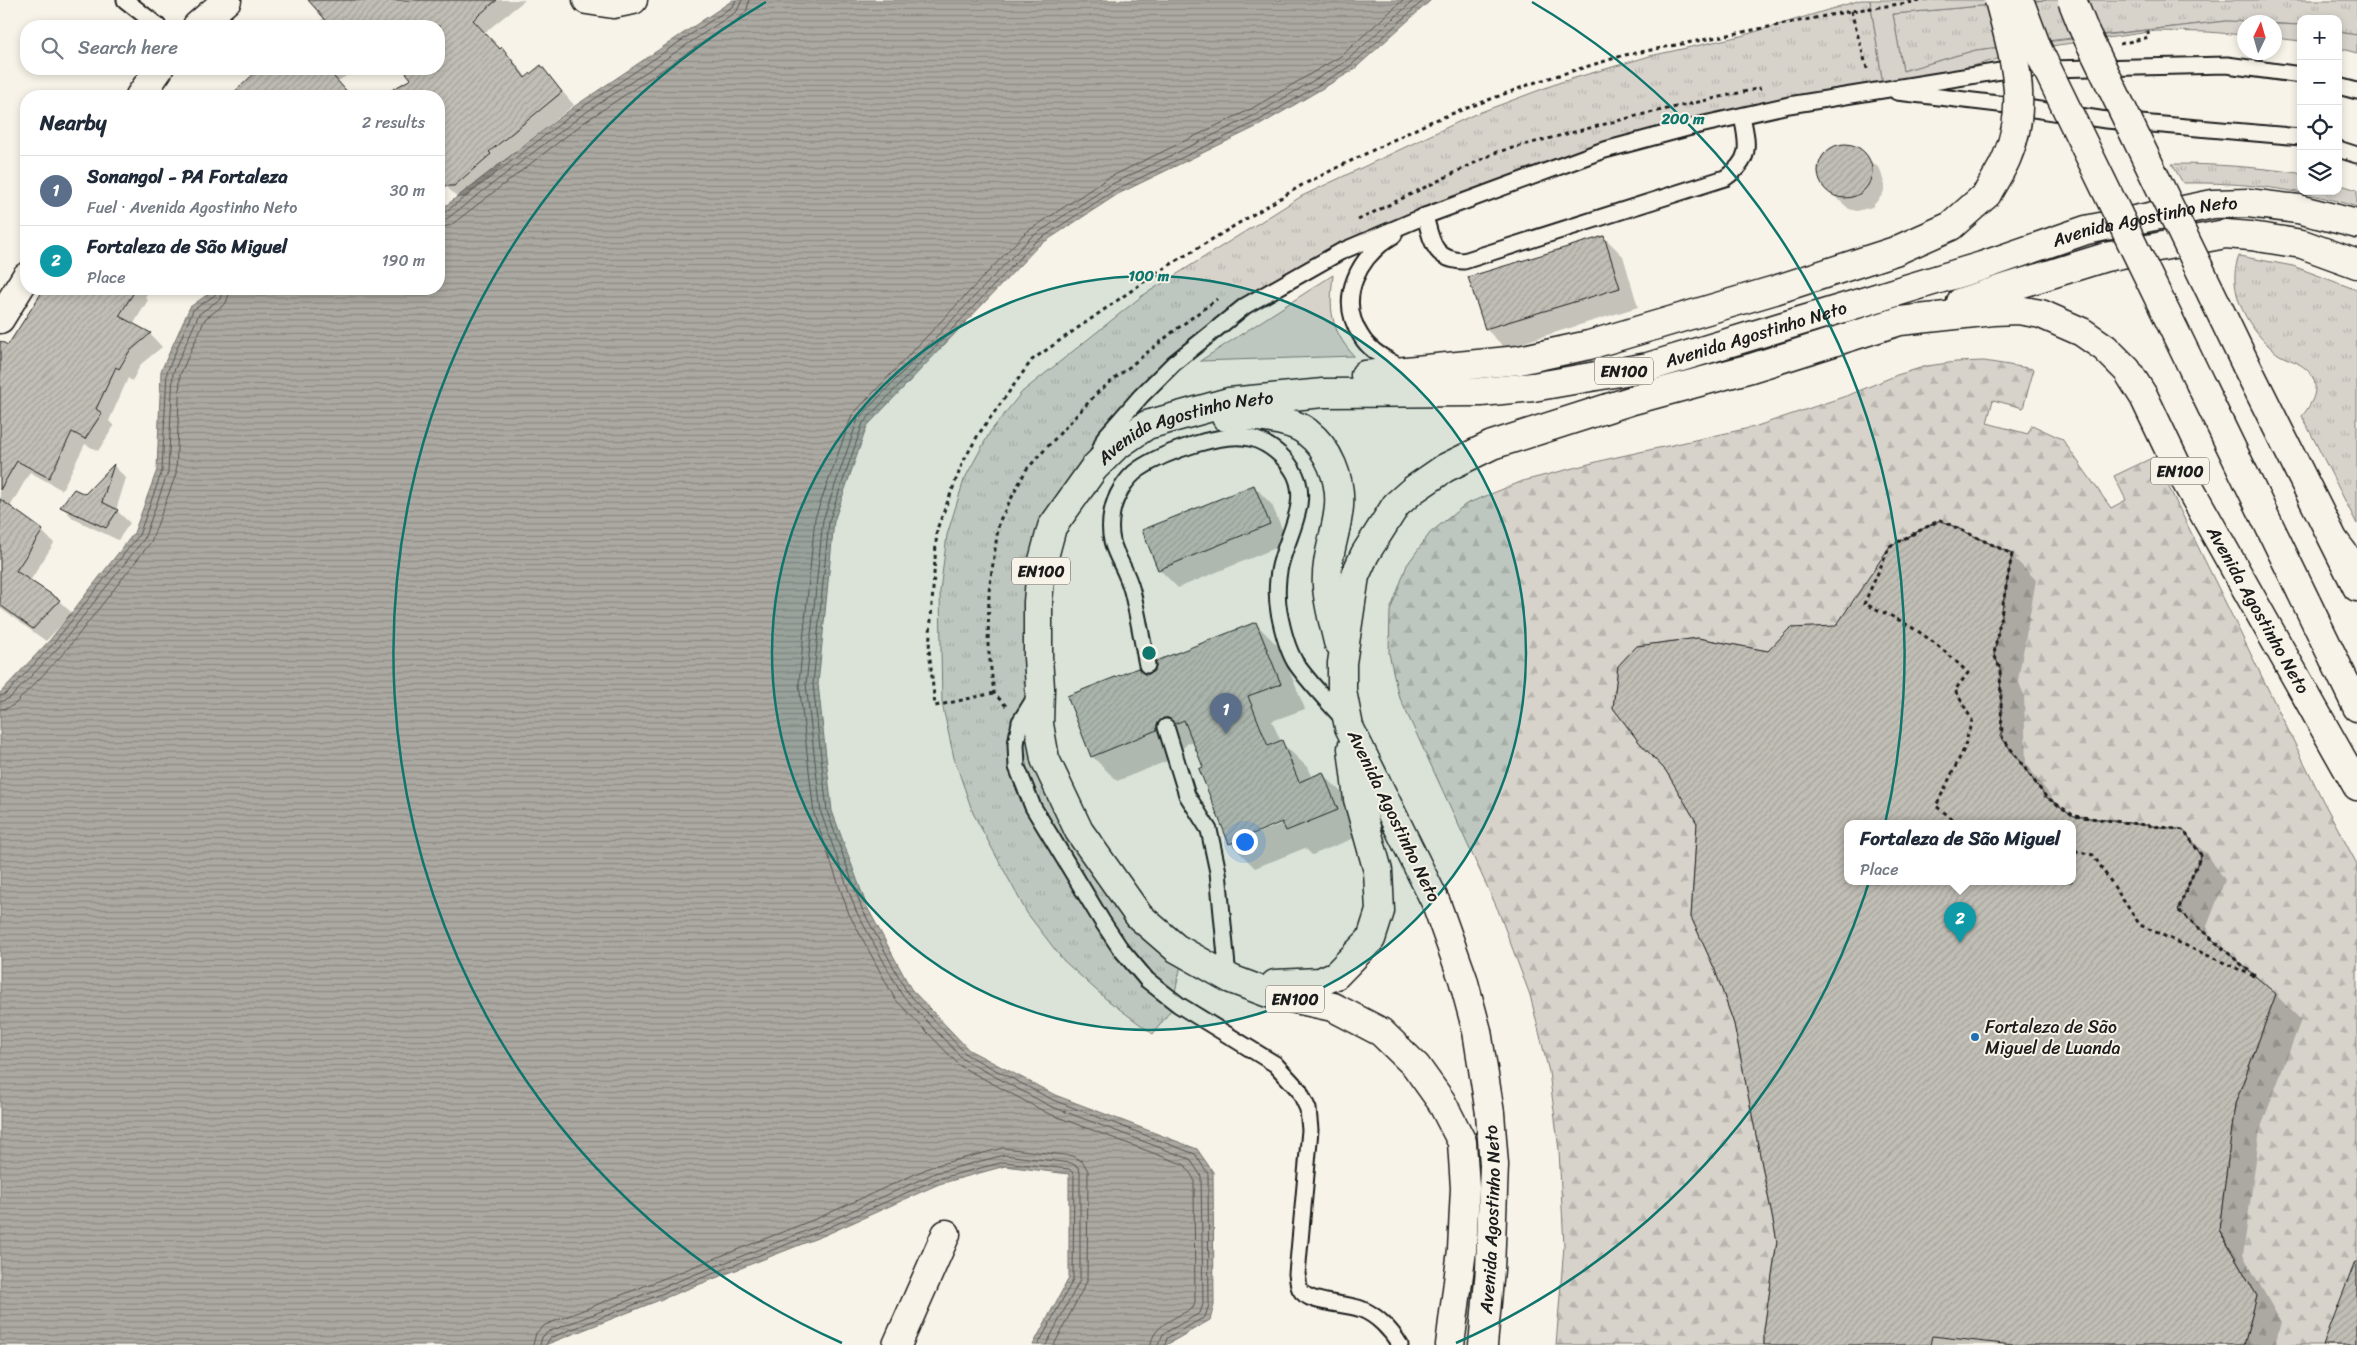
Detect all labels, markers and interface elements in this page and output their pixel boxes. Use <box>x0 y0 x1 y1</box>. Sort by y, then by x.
north arrow <box>2237 15 2282 60</box>
map controls <box>2297 15 2342 195</box>
button: + <box>2297 15 2342 60</box>
search box <box>20 20 445 75</box>
text: Search here <box>78 31 178 64</box>
icon: search <box>38 34 66 62</box>
button: − <box>2297 60 2342 105</box>
text: Nearby <box>40 104 106 142</box>
button: locate <box>2297 105 2342 150</box>
text: 200 m <box>1660 106 1705 132</box>
text: 2 results <box>362 108 425 137</box>
button: layers <box>2297 150 2342 195</box>
text: Sonangol - PA Fortaleza <box>87 160 288 193</box>
text: 1 <box>53 176 59 205</box>
text: 30 m <box>390 176 425 205</box>
street label: Avenida Agostinho Neto <box>2047 187 2238 257</box>
text: Fuel · Avenida Agostinho Neto <box>87 193 297 222</box>
text: Fortaleza de São Miguel <box>87 230 287 263</box>
text: 2 <box>51 246 61 275</box>
text: 190 m <box>382 246 425 275</box>
text: Place <box>87 263 126 292</box>
text: 100 m <box>1129 263 1170 289</box>
street label: Avenida Agostinho Neto <box>1660 292 1851 377</box>
road number: EN100 <box>1595 358 1653 384</box>
street label: Avenida Agostinho Neto <box>1089 382 1275 473</box>
road number: EN100 <box>2151 458 2209 484</box>
street label: Avenida Agostinho Neto <box>2197 519 2318 700</box>
road number: EN100 <box>1012 558 1070 584</box>
centre of rings <box>1140 644 1158 662</box>
pin: 1 <box>1210 693 1242 734</box>
street label: Avenida Agostinho Neto <box>1338 723 1450 908</box>
popup <box>1844 820 2076 885</box>
text: Fortaleza de São Miguel <box>1860 822 2060 855</box>
your location <box>1232 829 1258 855</box>
text: Place <box>1860 855 1898 884</box>
pin: 2 <box>1944 902 1976 943</box>
road number: EN100 <box>1266 986 1324 1012</box>
place label: Fortaleza de São Miguel de Luanda <box>1985 1011 2121 1064</box>
marker: Fortaleza de São Miguel de Luanda <box>1969 1031 1981 1043</box>
street label: Avenida Agostinho Neto <box>1470 1124 1510 1316</box>

